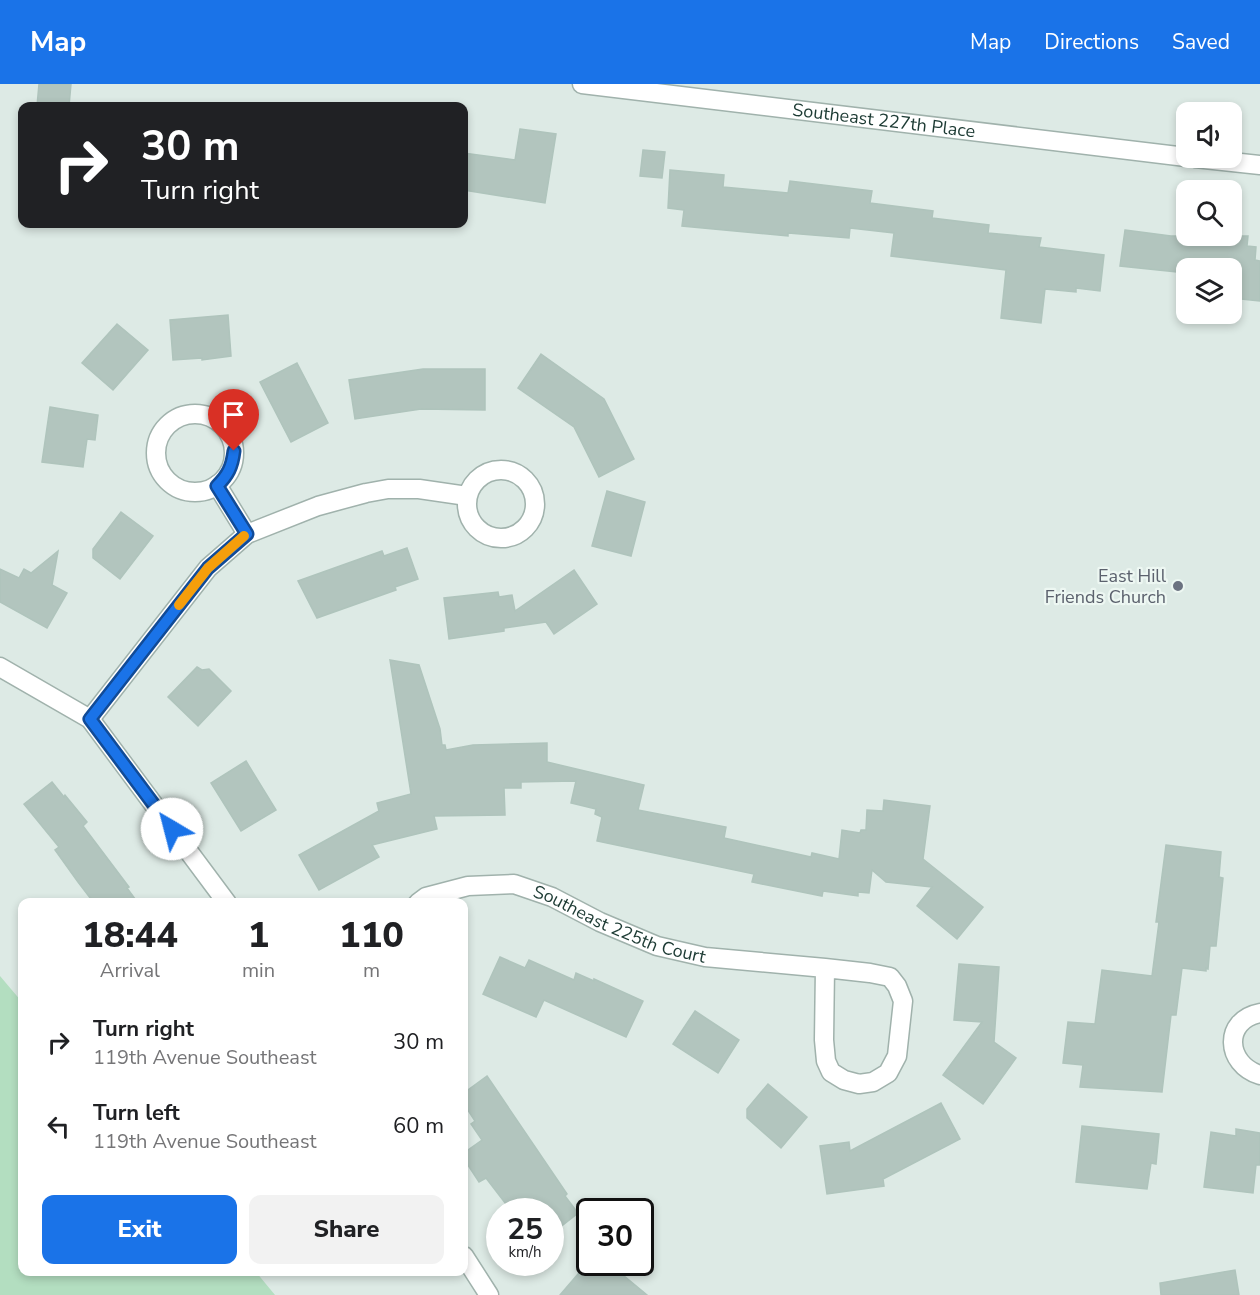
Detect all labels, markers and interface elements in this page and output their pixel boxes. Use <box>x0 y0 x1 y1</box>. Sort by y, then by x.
text: Map <box>30 23 86 61</box>
text: Map <box>970 28 1011 56</box>
text: Directions <box>1044 28 1139 56</box>
text: Saved <box>1172 28 1230 56</box>
street label: Southeast 227th Place <box>791 98 977 143</box>
map controls <box>1176 102 1242 324</box>
button: sound <box>1176 102 1242 168</box>
text: 30 m <box>141 118 240 175</box>
icon: right <box>42 126 120 204</box>
text: Turn right <box>141 172 259 209</box>
button: search <box>1176 180 1242 246</box>
button: layers <box>1176 258 1242 324</box>
pin <box>208 389 259 451</box>
icon: arrive <box>217 398 250 431</box>
place label: East Hill Friends Church <box>1045 564 1167 609</box>
marker: East Hill Friends Church <box>1171 579 1185 593</box>
position arrow <box>140 797 204 861</box>
street label: Southeast 225th Court <box>530 879 709 969</box>
text: 18:44 <box>82 911 178 960</box>
text: 1 <box>248 911 269 960</box>
text: 110 <box>339 911 404 960</box>
text: Arrival <box>100 957 160 984</box>
text: min <box>242 957 275 984</box>
text: m <box>363 957 380 984</box>
text: Turn right <box>93 1014 194 1044</box>
icon: right <box>42 1026 75 1059</box>
text: 30 m <box>393 1027 444 1057</box>
text: 119th Avenue Southeast <box>93 1044 316 1071</box>
text: Turn left <box>93 1098 180 1128</box>
icon: left <box>42 1110 75 1143</box>
text: 60 m <box>393 1111 444 1141</box>
text: 119th Avenue Southeast <box>93 1128 316 1155</box>
button: Exit <box>42 1195 237 1264</box>
button: Share <box>249 1195 444 1264</box>
speed limit sign: 30 <box>576 1198 654 1276</box>
text: 25 <box>507 1209 543 1250</box>
text: km/h <box>508 1242 542 1262</box>

